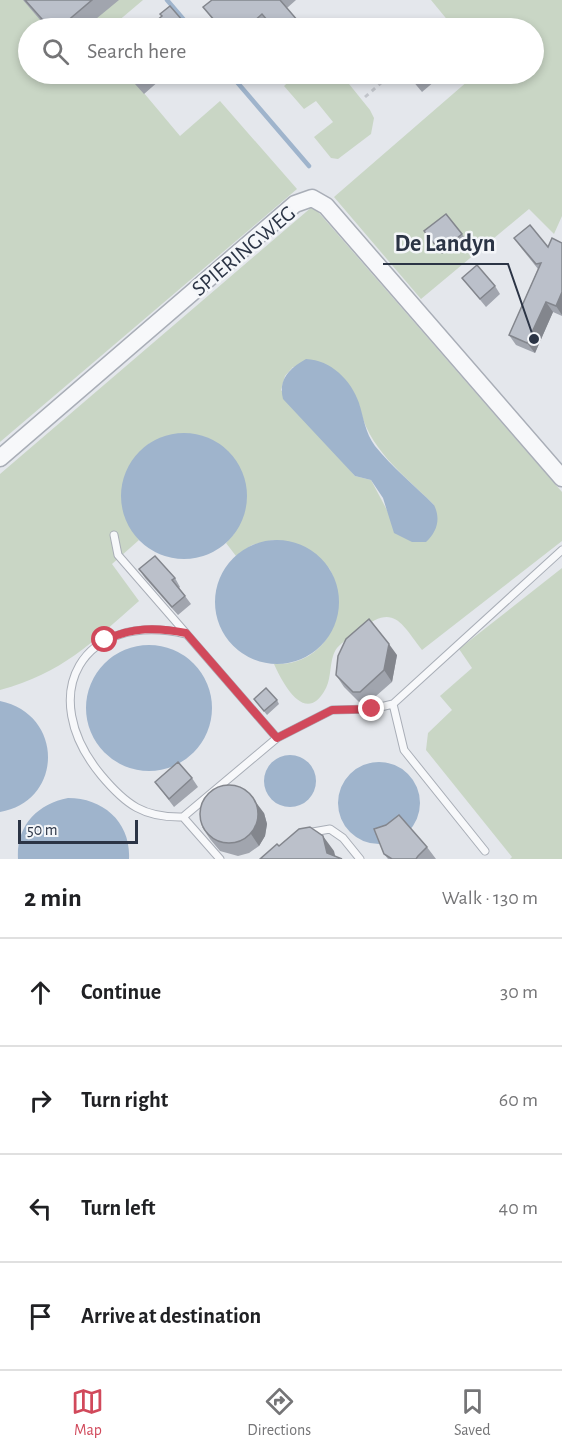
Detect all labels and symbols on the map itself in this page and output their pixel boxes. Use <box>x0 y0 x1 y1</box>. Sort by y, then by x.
street label: SPIERINGWEG <box>188 201 300 300</box>
callout: De Landyn <box>383 222 508 264</box>
text: De Landyn <box>394 232 496 256</box>
route start <box>91 626 117 652</box>
route end <box>358 695 384 721</box>
scale bar <box>18 817 138 844</box>

